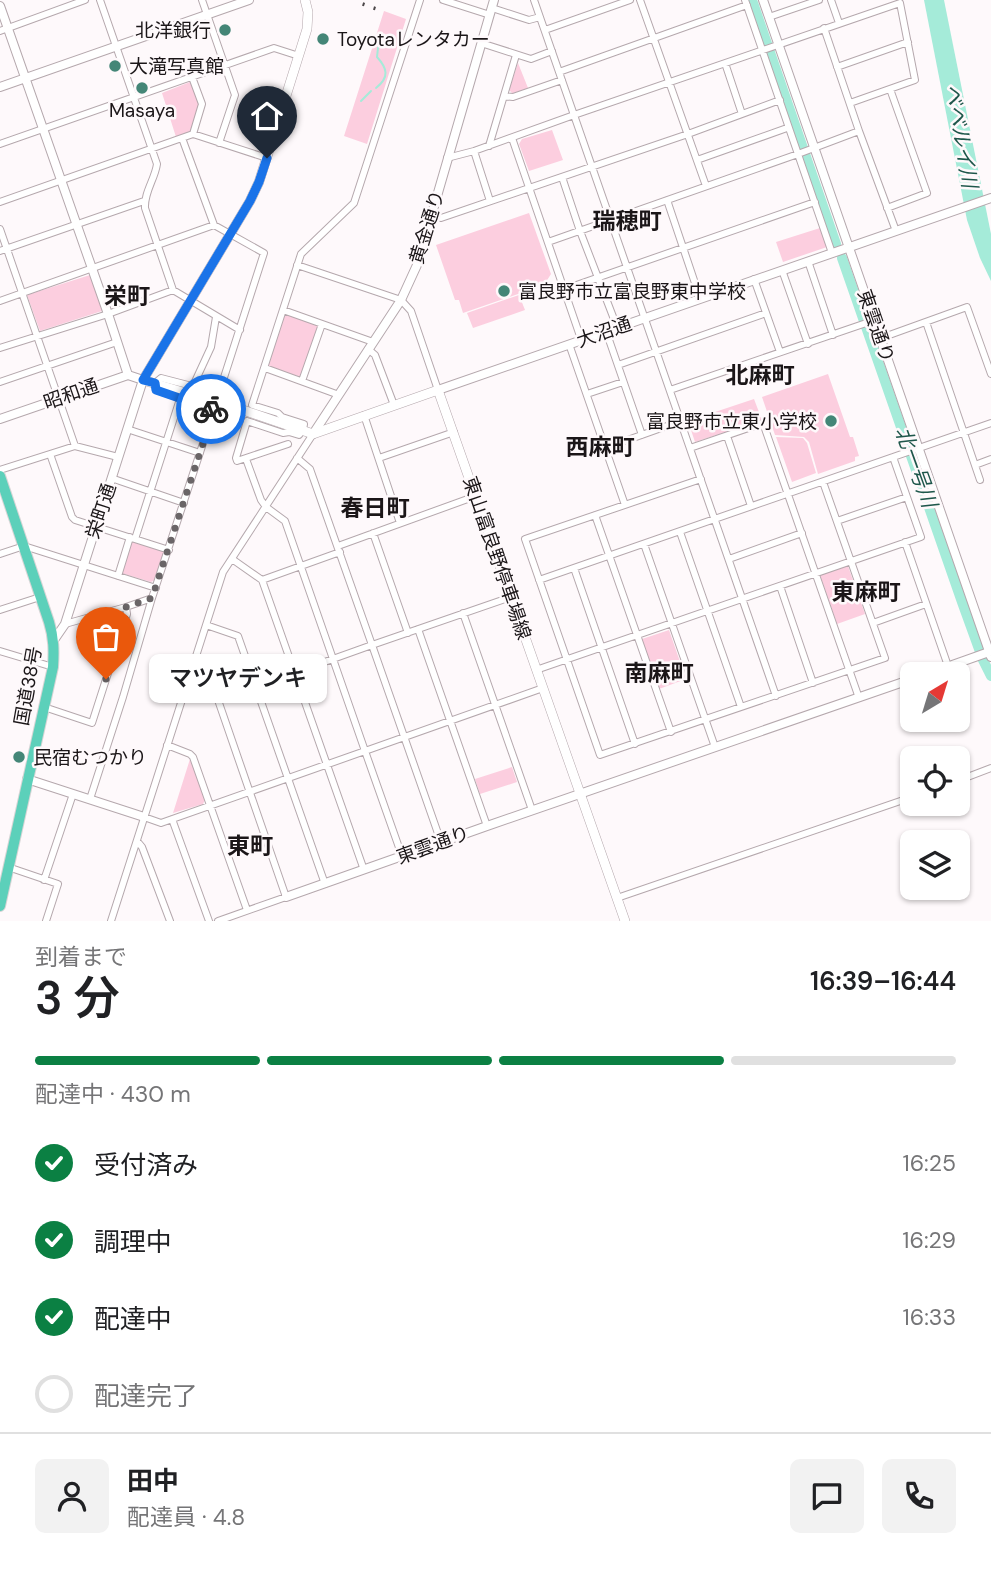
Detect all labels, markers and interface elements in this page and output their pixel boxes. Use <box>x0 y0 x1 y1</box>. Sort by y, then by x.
place label: 北洋銀行 <box>135 18 211 43</box>
marker: 北洋銀行 <box>217 22 233 38</box>
place label: Toyotaレンタカー <box>337 27 490 52</box>
marker: Toyotaレンタカー <box>315 31 331 47</box>
place label: 大滝写真館 <box>129 54 224 79</box>
marker: 大滝写真館 <box>107 58 123 74</box>
marker: Masaya <box>134 80 150 96</box>
water label: ベベルイ川 <box>938 82 984 192</box>
pin <box>237 86 297 158</box>
icon: home <box>248 97 286 135</box>
place label: Masaya <box>109 98 175 123</box>
street label: 黄金通り <box>404 187 450 267</box>
district label: 瑞穂町 <box>593 206 662 236</box>
place label: 富良野市立富良野東中学校 <box>518 279 746 304</box>
district label: 栄町 <box>104 281 150 311</box>
marker: 富良野市立富良野東中学校 <box>496 283 512 299</box>
street label: 東雲通り <box>852 286 900 366</box>
street label: 大沼通 <box>573 311 635 353</box>
district label: 北麻町 <box>726 360 795 390</box>
street label: 昭和通 <box>40 373 102 415</box>
courier <box>176 374 246 444</box>
icon: bike <box>192 390 230 428</box>
place label: 富良野市立東小学校 <box>646 409 817 434</box>
marker: 富良野市立東小学校 <box>823 413 839 429</box>
water label: 北一号川 <box>888 423 944 513</box>
district label: 西麻町 <box>566 432 635 462</box>
street label: 東山富良野停車場線 <box>457 473 537 643</box>
street label: 栄町通 <box>80 480 122 542</box>
district label: 春日町 <box>341 493 410 523</box>
district label: 東麻町 <box>832 577 901 607</box>
pin <box>76 607 136 679</box>
icon: bag <box>87 618 125 656</box>
street label: 国道38号 <box>9 645 47 727</box>
callout: マツヤデンキ <box>148 654 326 704</box>
district label: 南麻町 <box>625 658 694 688</box>
north arrow <box>900 662 970 732</box>
map controls <box>900 662 970 900</box>
text: マツヤデンキ <box>169 663 307 693</box>
place label: 民宿むつかり <box>33 745 147 770</box>
button: locate <box>900 746 970 816</box>
marker: 民宿むつかり <box>11 749 27 765</box>
street label: 東雲通り <box>393 820 473 870</box>
button: layers <box>900 830 970 900</box>
district label: 東町 <box>227 831 273 861</box>
text: 到着まで <box>35 942 127 972</box>
text: 16:39–16:44 <box>810 964 956 998</box>
text: 3 分 <box>35 968 120 1028</box>
text: 配達中 · 430 m <box>35 1079 191 1109</box>
icon: check <box>35 1144 73 1182</box>
text: 受付済み <box>94 1148 198 1182</box>
text: 16:25 <box>902 1148 956 1178</box>
icon: check <box>35 1221 73 1259</box>
text: 調理中 <box>94 1225 172 1259</box>
text: 16:29 <box>902 1225 956 1255</box>
icon: check <box>35 1298 73 1336</box>
text: 配達中 <box>94 1302 172 1336</box>
text: 16:33 <box>903 1302 956 1332</box>
text: 配達完了 <box>94 1379 198 1413</box>
button: person <box>35 1459 109 1533</box>
button: chat <box>790 1459 864 1533</box>
button: phone <box>882 1459 956 1533</box>
text: 田中 <box>127 1464 179 1498</box>
text: 配達員 · 4.8 <box>127 1502 245 1532</box>

